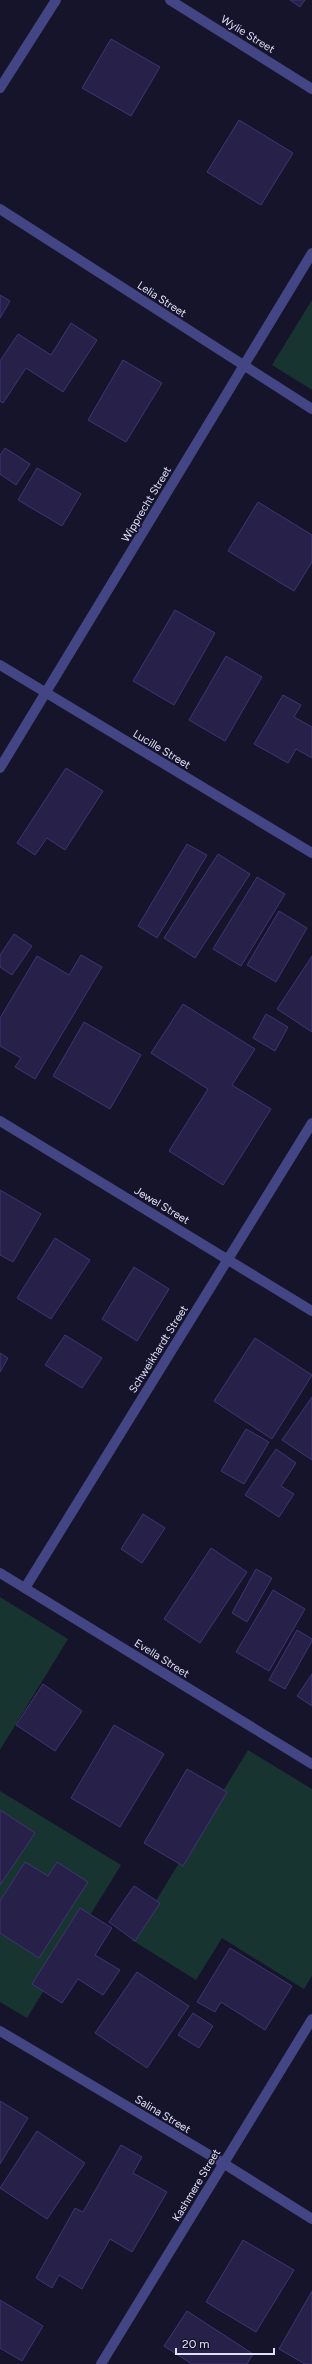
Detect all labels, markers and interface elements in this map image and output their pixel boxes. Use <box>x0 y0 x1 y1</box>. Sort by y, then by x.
street label: Wylie Street <box>218 13 277 56</box>
street label: Lelia Street <box>135 279 189 320</box>
street label: Wipprecht Street <box>119 464 174 544</box>
street label: Lucille Street <box>131 727 193 772</box>
street label: Jewel Street <box>132 1184 192 1227</box>
street label: Schweikhardt Street <box>126 1303 191 1395</box>
street label: Evella Street <box>132 1636 192 1680</box>
street label: Salina Street <box>133 2093 193 2136</box>
street label: Kashmere Street <box>170 2147 223 2224</box>
scale bar <box>176 2330 274 2356</box>
text: 20 m <box>182 2337 210 2351</box>

